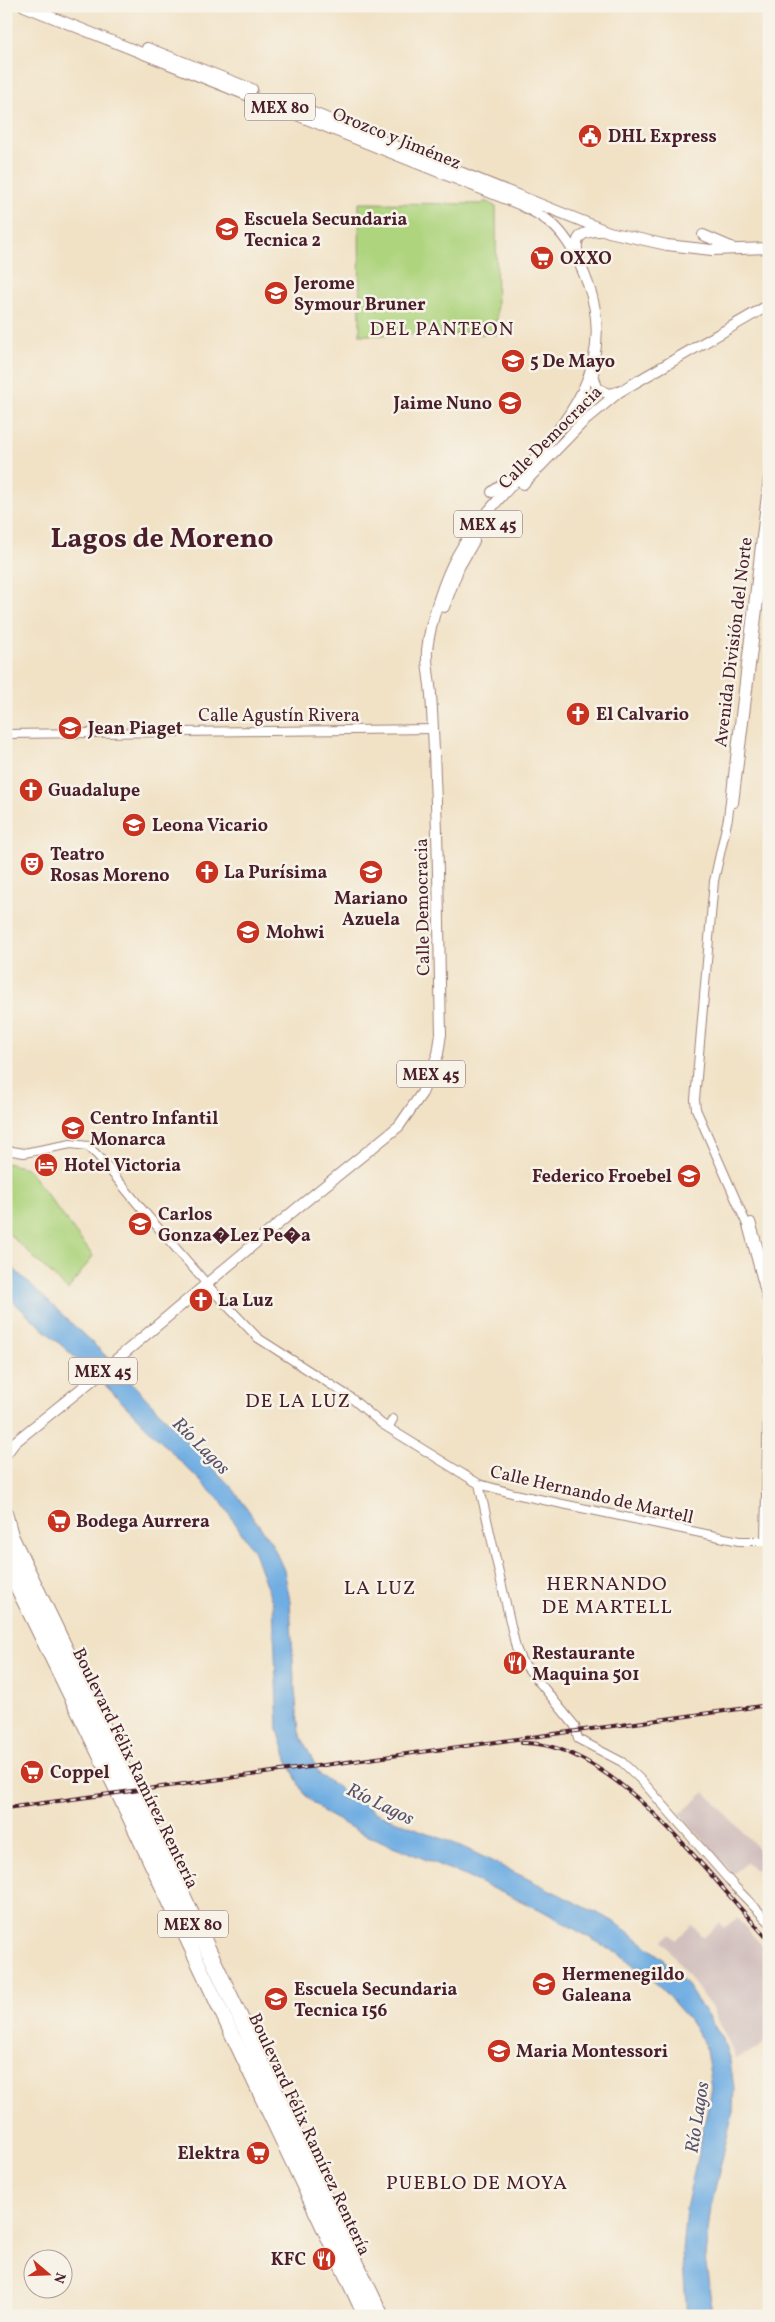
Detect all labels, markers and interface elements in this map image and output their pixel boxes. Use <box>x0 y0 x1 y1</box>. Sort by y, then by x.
road number: MEX 80 <box>245 94 315 120</box>
street label: Orozco y Jiménez <box>328 102 465 177</box>
public building icon: DHL Express <box>577 123 603 149</box>
place label: DHL Express <box>608 125 717 150</box>
place label: Escuela Secundaria Tecnica 2 <box>244 208 408 254</box>
school or university icon: Escuela Secundaria Tecnica 2 <box>214 216 240 242</box>
supermarket icon: OXXO <box>529 245 555 271</box>
place label: OXXO <box>560 247 612 272</box>
place label: Jerome Symour Bruner <box>293 272 426 318</box>
school or university icon: Jerome Symour Bruner <box>263 280 289 306</box>
district label: DEL PANTEON <box>369 316 515 344</box>
school or university icon: 5 De Mayo <box>500 348 526 374</box>
place label: 5 De Mayo <box>530 350 615 375</box>
street label: Calle Democracia <box>494 380 609 496</box>
school or university icon: Jaime Nuno <box>497 390 523 416</box>
place label: Jaime Nuno <box>392 392 492 417</box>
road number: MEX 45 <box>454 510 522 538</box>
district label: Lagos de Moreno <box>50 520 274 559</box>
street label: Avenida División del Norte <box>709 536 760 749</box>
church icon: El Calvario <box>565 701 591 727</box>
place label: El Calvario <box>596 703 689 728</box>
street label: Calle Agustín Rivera <box>198 704 360 729</box>
school or university icon: Jean Piaget <box>57 715 83 741</box>
place label: Jean Piaget <box>87 717 183 742</box>
church icon: Guadalupe <box>18 777 44 803</box>
place label: Guadalupe <box>48 779 140 804</box>
school or university icon: Leona Vicario <box>121 812 147 838</box>
place label: Leona Vicario <box>152 814 268 839</box>
street label: Calle Democracia <box>410 838 437 976</box>
place label: Teatro Rosas Moreno <box>50 843 170 889</box>
theatre icon: Teatro Rosas Moreno <box>19 851 45 877</box>
church icon: La Purísima <box>194 859 220 885</box>
school or university icon: Mariano Azuela <box>358 859 384 885</box>
place label: La Purísima <box>224 861 328 886</box>
place label: Mariano Azuela <box>334 887 408 933</box>
school or university icon: Mohwi <box>235 919 261 945</box>
place label: Mohwi <box>266 921 325 946</box>
road number: MEX 45 <box>397 1060 465 1088</box>
place label: Centro Infantil Monarca <box>90 1107 218 1153</box>
school or university icon: Centro Infantil Monarca <box>60 1115 86 1141</box>
hotel icon: Hotel Victoria <box>33 1152 59 1178</box>
place label: Hotel Victoria <box>64 1154 181 1179</box>
school or university icon: Federico Froebel <box>676 1163 702 1189</box>
place label: Federico Froebel <box>532 1165 672 1190</box>
place label: Carlos Gonza�Lez Pe�a <box>158 1203 311 1249</box>
school or university icon: Carlos Gonza�Lez Pe�a <box>127 1211 153 1237</box>
church icon: La Luz <box>188 1287 214 1313</box>
place label: La Luz <box>218 1289 273 1314</box>
road number: MEX 45 <box>69 1358 137 1384</box>
district label: DE LA LUZ <box>245 1388 351 1416</box>
water label: Río Lagos <box>166 1412 235 1481</box>
street label: Calle Hernando de Martell <box>488 1460 696 1531</box>
supermarket icon: Bodega Aurrera <box>46 1508 72 1534</box>
place label: Bodega Aurrera <box>76 1510 210 1535</box>
district label: HERNANDO DE MARTELL <box>541 1571 673 1622</box>
district label: LA LUZ <box>344 1575 416 1603</box>
place label: Restaurante Maquina 501 <box>532 1642 639 1688</box>
street label: Boulevard Félix Ramírez Rentería <box>65 1644 204 1893</box>
restaurant icon: Restaurante Maquina 501 <box>502 1650 528 1676</box>
supermarket icon: Coppel <box>19 1759 45 1785</box>
place label: Coppel <box>50 1761 110 1786</box>
water label: Río Lagos <box>342 1777 418 1832</box>
road number: MEX 80 <box>158 1910 228 1938</box>
place label: Hermenegildo Galeana <box>562 1963 684 2009</box>
school or university icon: Hermenegildo Galeana <box>531 1971 557 1997</box>
place label: Escuela Secundaria Tecnica 156 <box>294 1978 458 2024</box>
school or university icon: Escuela Secundaria Tecnica 156 <box>263 1986 289 2012</box>
street label: Boulevard Félix Ramírez Rentería <box>241 2009 376 2260</box>
school or university icon: Maria Montessori <box>486 2038 512 2064</box>
place label: Maria Montessori <box>516 2040 668 2065</box>
water label: Río Lagos <box>679 2080 716 2155</box>
supermarket icon: Elektra <box>245 2140 271 2166</box>
place label: Elektra <box>177 2142 240 2167</box>
district label: PUEBLO DE MOYA <box>386 2170 568 2198</box>
restaurant icon: KFC <box>311 2246 337 2272</box>
place label: KFC <box>271 2248 306 2273</box>
north arrow <box>22 2250 72 2300</box>
text: N <box>48 2270 70 2286</box>

